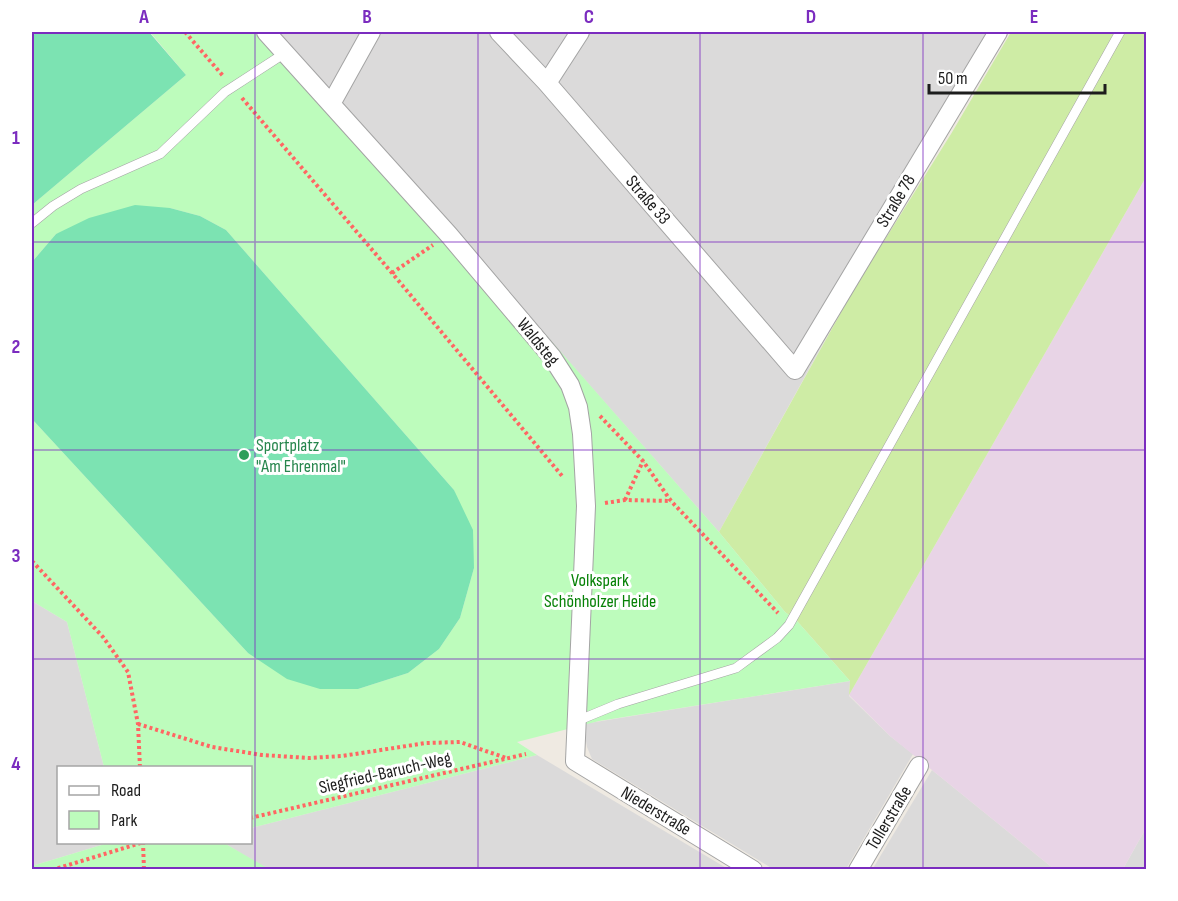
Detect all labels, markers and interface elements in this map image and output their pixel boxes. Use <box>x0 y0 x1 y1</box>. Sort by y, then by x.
text: A <box>138 5 149 29</box>
text: B <box>362 5 372 29</box>
text: C <box>584 5 594 29</box>
text: D <box>806 5 816 29</box>
text: E <box>1030 5 1038 29</box>
scale bar <box>929 57 1104 95</box>
text: 50 m <box>938 68 968 89</box>
text: 1 <box>12 126 20 150</box>
street label: Straße 33 <box>621 171 675 229</box>
street label: Straße 78 <box>872 171 920 231</box>
street label: Waldsteg <box>512 314 564 370</box>
text: 2 <box>12 335 20 359</box>
place label: Sportplatz "Am Ehrenmal" <box>256 435 346 477</box>
marker: Sportplatz "Am Ehrenmal" <box>237 448 251 462</box>
text: 3 <box>12 544 21 568</box>
park label: Volkspark Schönholzer Heide <box>544 570 656 612</box>
street label: Siegfried-Baruch-Weg <box>317 748 453 798</box>
text: 4 <box>11 752 21 776</box>
legend <box>57 766 252 844</box>
text: Road <box>111 780 141 801</box>
street label: Niederstraße <box>617 782 695 840</box>
street label: Tollerstraße <box>862 782 916 854</box>
text: Park <box>111 810 137 831</box>

